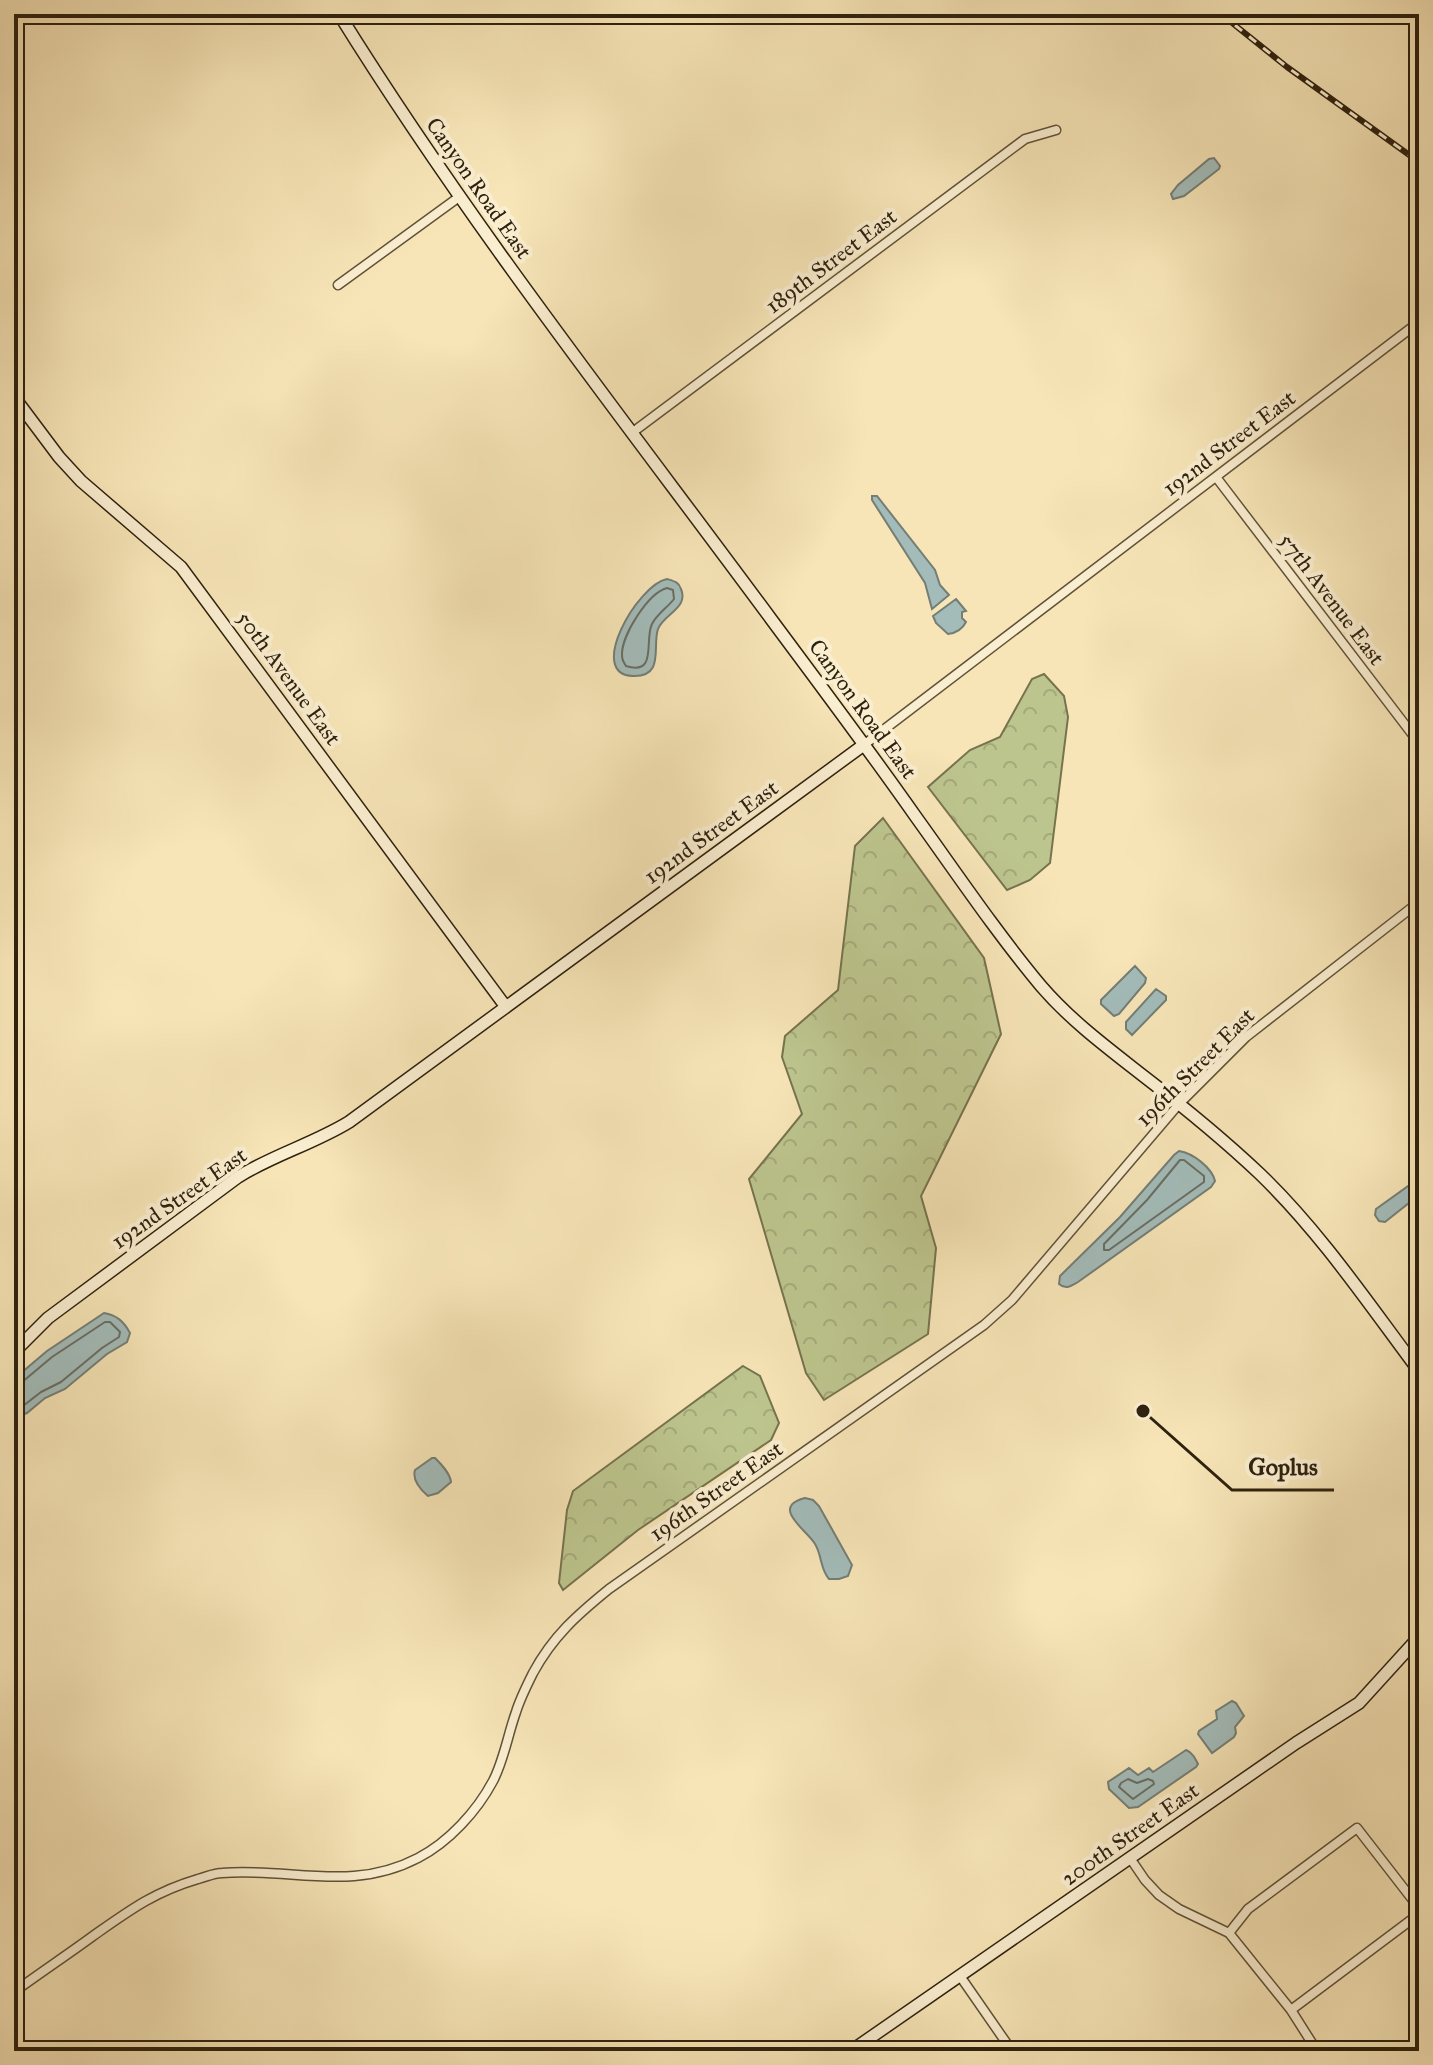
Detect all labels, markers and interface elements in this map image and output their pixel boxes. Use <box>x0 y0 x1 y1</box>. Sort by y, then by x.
street label: Canyon Road East <box>420 112 538 264</box>
street label: 189th Street East <box>760 203 902 319</box>
street label: 192nd Street East <box>1157 384 1301 502</box>
street label: 57th Avenue East <box>1274 528 1391 671</box>
street label: 50th Avenue East <box>231 606 347 751</box>
street label: Canyon Road East <box>803 634 923 784</box>
street label: 192nd Street East <box>639 774 783 890</box>
street label: 196th Street East <box>1130 1002 1260 1132</box>
street label: 192nd Street East <box>106 1141 252 1255</box>
street label: 196th Street East <box>644 1435 788 1547</box>
callout: Goplus <box>1232 1442 1334 1490</box>
text: Goplus <box>1248 1452 1318 1482</box>
street label: 200th Street East <box>1056 1777 1204 1891</box>

